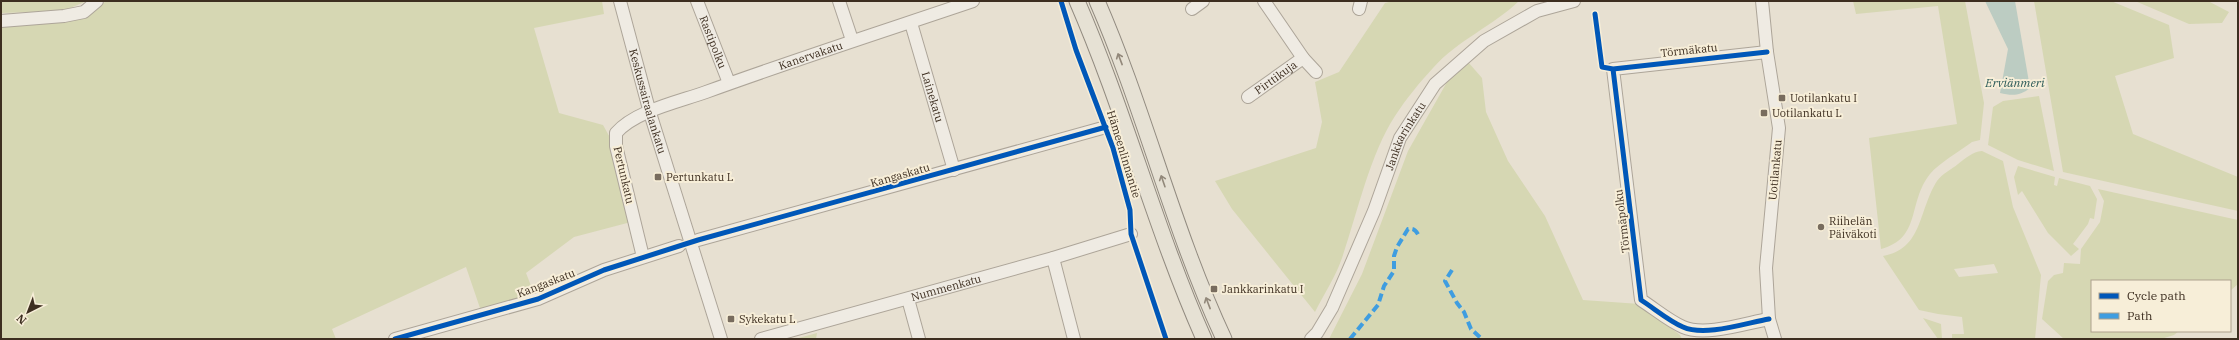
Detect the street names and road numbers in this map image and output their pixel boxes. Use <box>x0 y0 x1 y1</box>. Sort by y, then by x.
street label: Rastipolku <box>696 14 730 71</box>
street label: Kanervakatu <box>777 38 845 73</box>
street label: Törmäkatu <box>1660 40 1718 60</box>
street label: Keskussairaalankatu <box>626 47 669 156</box>
street label: Pirttikuja <box>1252 57 1300 97</box>
street label: Lainekatu <box>919 70 947 124</box>
street label: Jankkarinkatu <box>1382 99 1429 172</box>
street label: Hämeenlinnantie <box>1104 108 1144 200</box>
street label: Uotilankatu <box>1765 139 1785 201</box>
street label: Pertunkatu <box>611 145 637 205</box>
street label: Kangaskatu <box>869 160 931 190</box>
street label: Törmäpolku <box>1611 188 1633 253</box>
street label: Kangaskatu <box>515 265 577 300</box>
street label: Nummenkatu <box>909 271 983 304</box>

